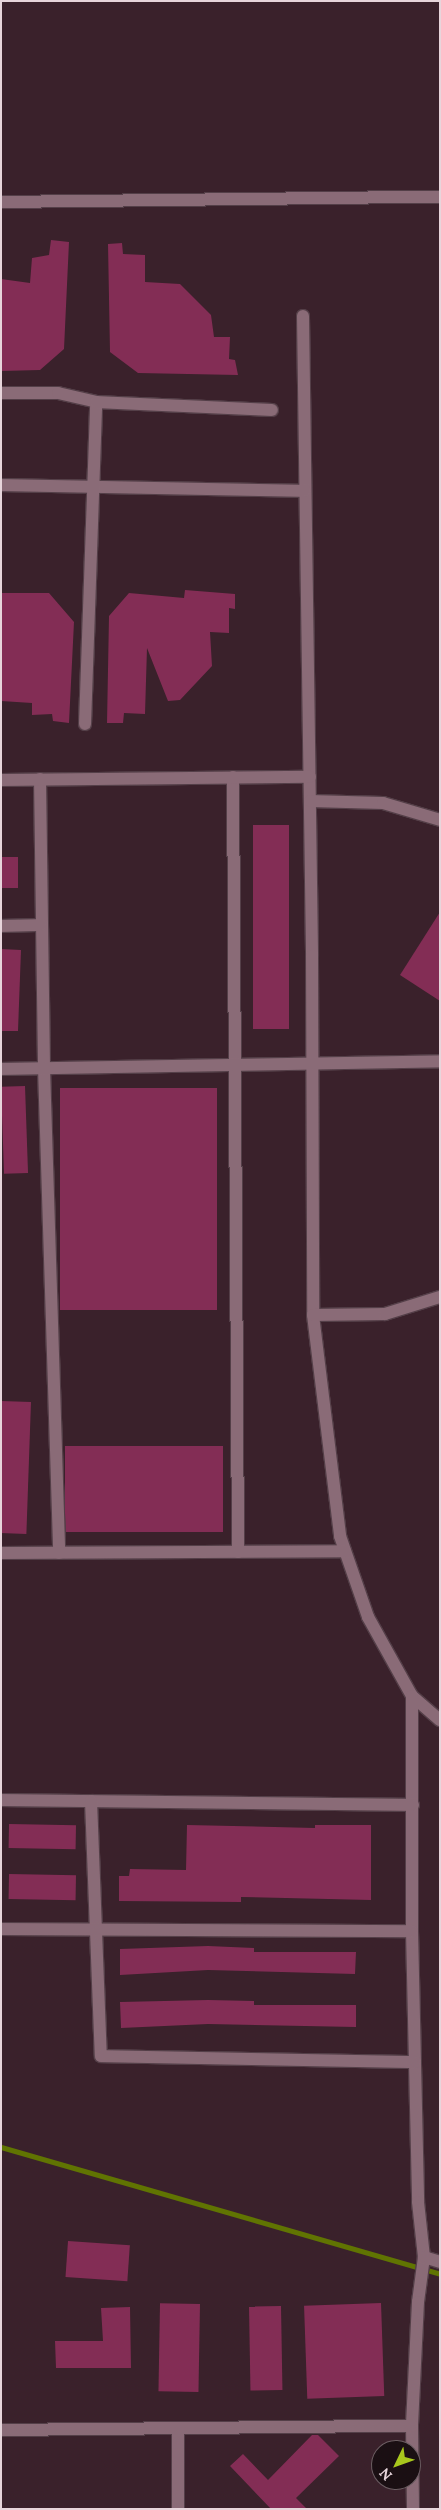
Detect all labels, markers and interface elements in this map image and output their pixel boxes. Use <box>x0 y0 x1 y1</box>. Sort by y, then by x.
north arrow <box>371 2440 421 2490</box>
text: N <box>375 2464 396 2484</box>

